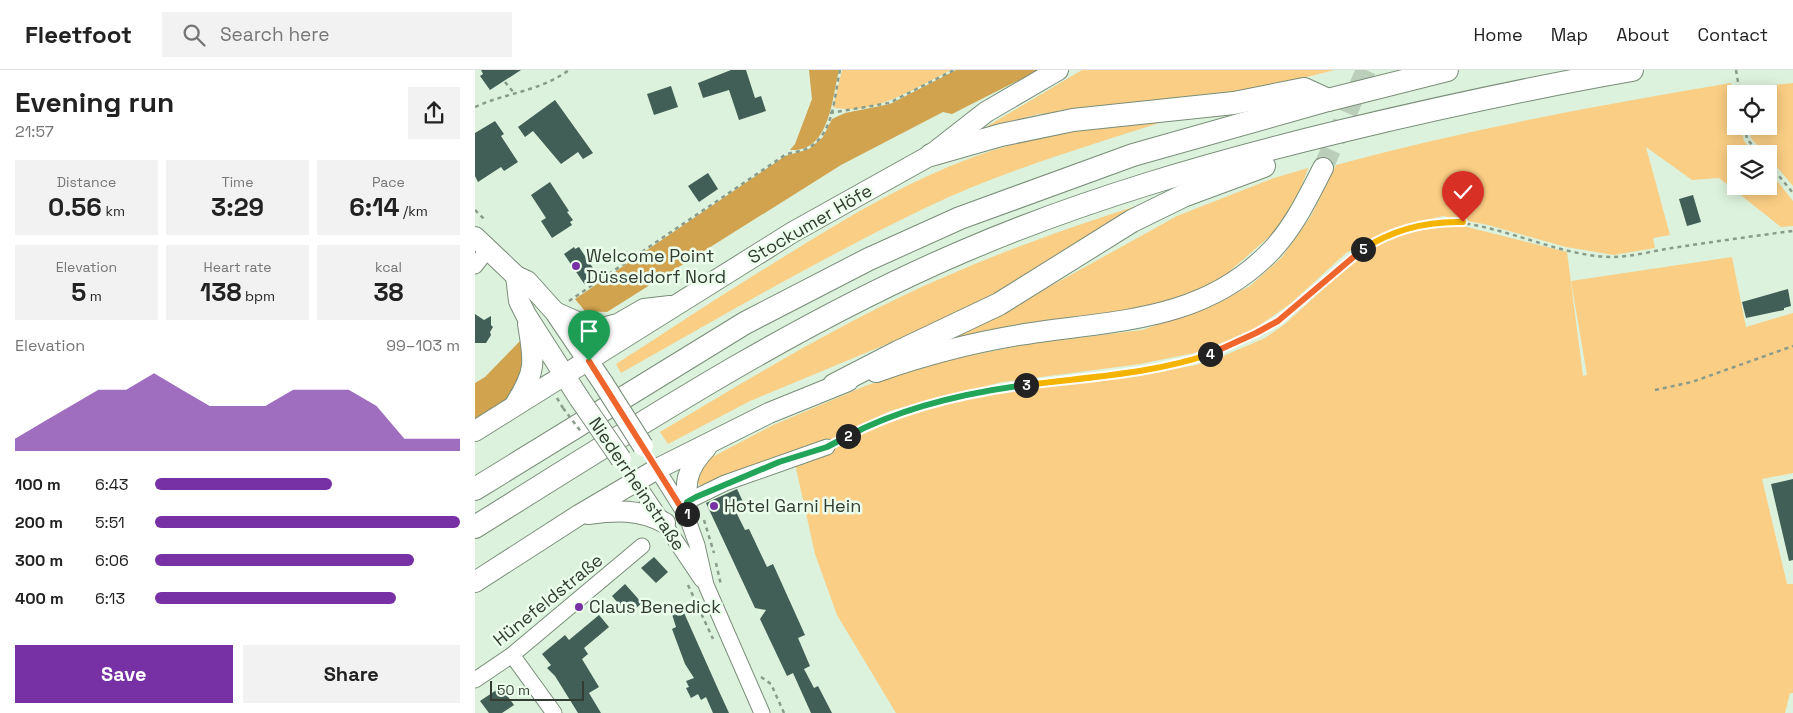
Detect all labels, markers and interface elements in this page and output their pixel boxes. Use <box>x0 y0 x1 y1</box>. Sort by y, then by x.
search box <box>162 12 512 57</box>
text: Fleetfoot <box>25 19 132 50</box>
icon: search <box>180 21 208 49</box>
text: Search here <box>220 22 329 47</box>
text: Home <box>1474 23 1523 46</box>
text: Map <box>1551 23 1588 46</box>
text: About <box>1616 23 1670 46</box>
text: Contact <box>1698 23 1768 46</box>
text: Evening run <box>15 84 174 120</box>
map controls <box>1727 85 1777 195</box>
button: locate <box>1727 85 1777 135</box>
button: share <box>408 87 460 139</box>
text: 21:57 <box>15 121 54 142</box>
button: layers <box>1727 145 1777 195</box>
pin <box>1442 171 1484 222</box>
text: Distance <box>57 173 116 191</box>
text: Time <box>222 173 253 191</box>
text: Pace <box>372 173 405 191</box>
icon: check <box>1449 178 1477 206</box>
street label: Stockumer Höfe <box>743 179 876 268</box>
text: 0.56 <box>48 191 102 223</box>
text: 3:29 <box>211 191 264 223</box>
text: 6:14 <box>349 191 399 223</box>
text: km <box>102 202 125 220</box>
text: /km <box>399 202 428 220</box>
pin: 5 <box>1351 236 1375 262</box>
text: 5 <box>1359 240 1368 258</box>
place label: Welcome Point Düsseldorf Nord <box>586 244 726 288</box>
text: Elevation <box>56 258 117 276</box>
text: Heart rate <box>204 258 271 276</box>
text: kcal <box>375 258 402 276</box>
marker: Welcome Point Düsseldorf Nord <box>570 260 582 272</box>
text: 5 <box>71 276 86 308</box>
text: 138 <box>200 276 241 308</box>
text: 38 <box>373 276 404 308</box>
text: m <box>86 287 102 305</box>
text: bpm <box>241 287 275 305</box>
pin <box>568 310 610 361</box>
icon: arrive <box>575 317 603 345</box>
text: Elevation <box>15 335 85 356</box>
text: 99–103 m <box>386 335 460 356</box>
pin: 4 <box>1197 342 1223 366</box>
text: 4 <box>1206 345 1215 363</box>
pin: 3 <box>1013 372 1039 398</box>
text: 3 <box>1022 376 1031 394</box>
street label: Niederrheinstraße <box>584 412 691 555</box>
pin: 2 <box>835 424 861 448</box>
text: 2 <box>844 427 853 445</box>
text: 100 m <box>15 474 61 495</box>
text: 6:43 <box>95 474 129 495</box>
place label: Hotel Garni Hein <box>724 494 861 517</box>
marker: Hotel Garni Hein <box>708 500 720 512</box>
pin: 1 <box>675 502 699 526</box>
text: 1 <box>684 505 691 523</box>
text: 200 m <box>15 512 63 533</box>
text: 5:51 <box>95 512 125 533</box>
street label: Hünefeldstraße <box>488 548 607 651</box>
text: 300 m <box>15 550 63 571</box>
text: 6:06 <box>95 550 129 571</box>
text: 400 m <box>15 588 64 609</box>
text: 6:13 <box>95 588 125 609</box>
place label: Claus Benedick <box>589 595 721 618</box>
marker: Claus Benedick <box>573 601 585 613</box>
button: Save <box>15 645 233 703</box>
button: Share <box>243 645 460 703</box>
scale bar <box>490 678 584 701</box>
text: 50 m <box>497 681 530 699</box>

